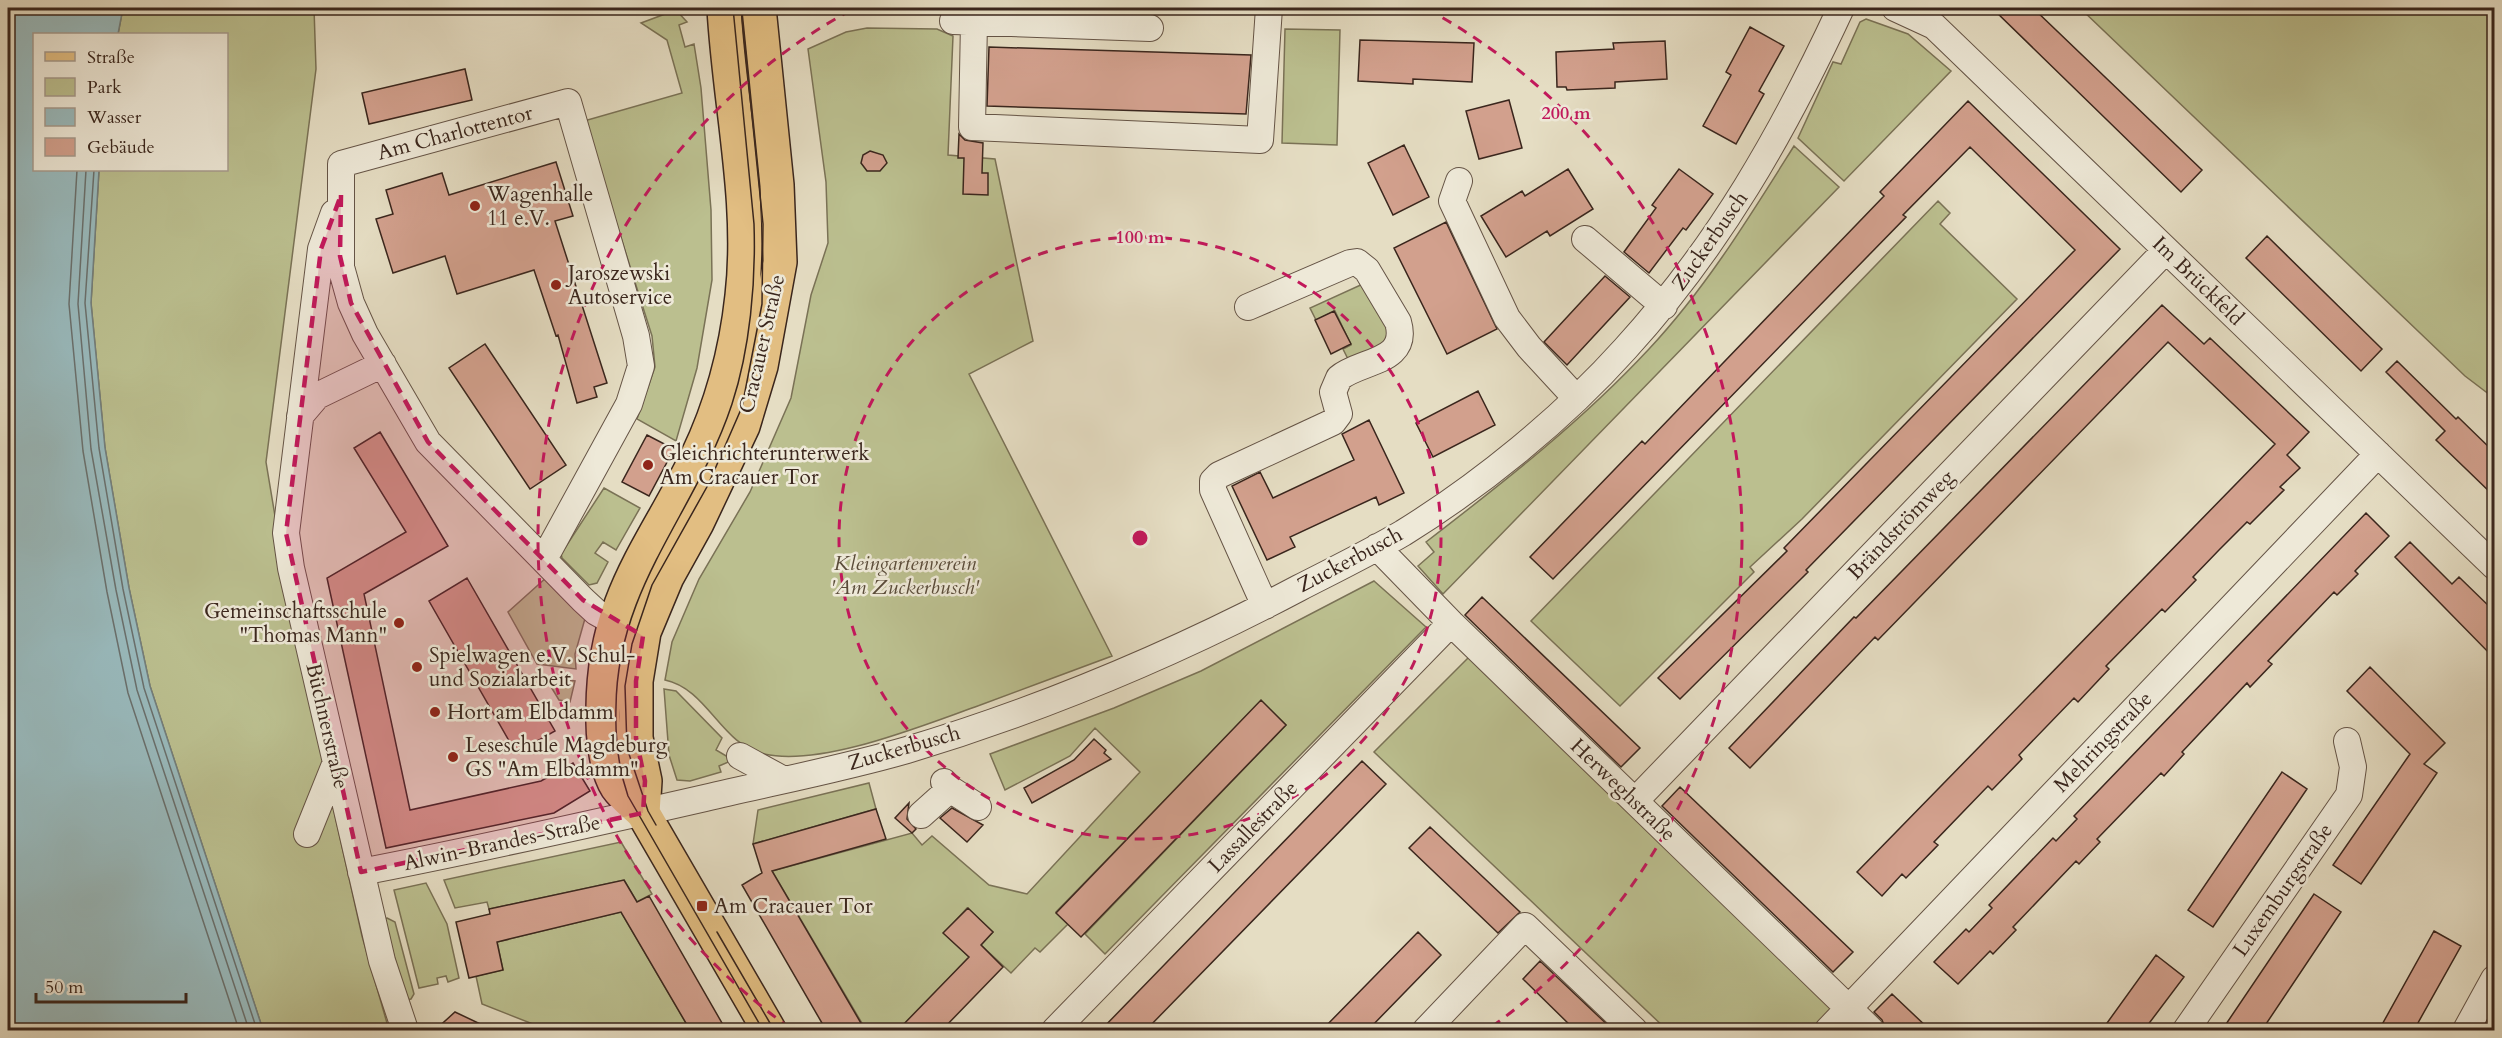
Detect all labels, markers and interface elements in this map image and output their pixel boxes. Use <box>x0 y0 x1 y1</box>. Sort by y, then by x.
legend <box>33 33 228 171</box>
text: Straße <box>87 45 135 70</box>
text: Park <box>87 75 122 100</box>
street label: Am Charlottentor <box>374 98 536 168</box>
text: 200 m <box>1541 101 1591 126</box>
text: Wasser <box>86 105 142 130</box>
text: Gebäude <box>87 135 155 160</box>
place label: Wagenhalle 11 e.V. <box>486 180 593 233</box>
street label: Zuckerbusch <box>1665 185 1755 297</box>
marker: Wagenhalle 11 e.V. <box>468 199 482 213</box>
text: 100 m <box>1115 225 1165 250</box>
street label: Im Brückfeld <box>2146 230 2250 332</box>
place label: Jaroszewski Autoservice <box>565 259 672 312</box>
street label: Cracauer Straße <box>732 272 792 416</box>
marker: Jaroszewski Autoservice <box>549 278 563 292</box>
place label: Gleichrichterunterwerk Am Cracauer Tor <box>660 439 870 492</box>
marker: Gleichrichterunterwerk Am Cracauer Tor <box>641 458 655 472</box>
street label: Brändströmweg <box>1841 463 1961 586</box>
street label: Zuckerbusch <box>1292 520 1408 600</box>
centre of rings <box>1130 528 1150 548</box>
park label: Kleingartenverein 'Am Zuckerbusch' <box>831 549 980 602</box>
place label: Gemeinschaftsschule "Thomas Mann" <box>204 597 387 650</box>
marker: Gemeinschaftsschule "Thomas Mann" <box>392 616 406 630</box>
place label: Spielwagen e.V. Schul- und Sozialarbeit <box>429 641 635 694</box>
street label: Büchnerstraße <box>298 660 356 792</box>
marker: Spielwagen e.V. Schul- und Sozialarbeit <box>410 660 424 674</box>
street label: Mehringstraße <box>2047 685 2159 799</box>
place label: Hort am Elbdamm <box>447 698 614 727</box>
marker: Hort am Elbdamm <box>428 705 442 719</box>
street label: Zuckerbusch <box>845 718 964 778</box>
place label: Leseschule Magdeburg GS "Am Elbdamm" <box>465 731 668 784</box>
street label: Herweghstraße <box>1564 732 1682 848</box>
marker: Leseschule Magdeburg GS "Am Elbdamm" <box>446 750 460 764</box>
street label: Lassallestraße <box>1202 775 1304 879</box>
street label: Alwin-Brandes-Straße <box>401 808 603 878</box>
street label: Luxemburgstraße <box>2226 818 2340 962</box>
place label: Am Cracauer Tor <box>714 892 873 921</box>
marker: Am Cracauer Tor <box>695 899 709 913</box>
scale bar <box>36 966 186 1004</box>
text: 50 m <box>45 975 84 1000</box>

